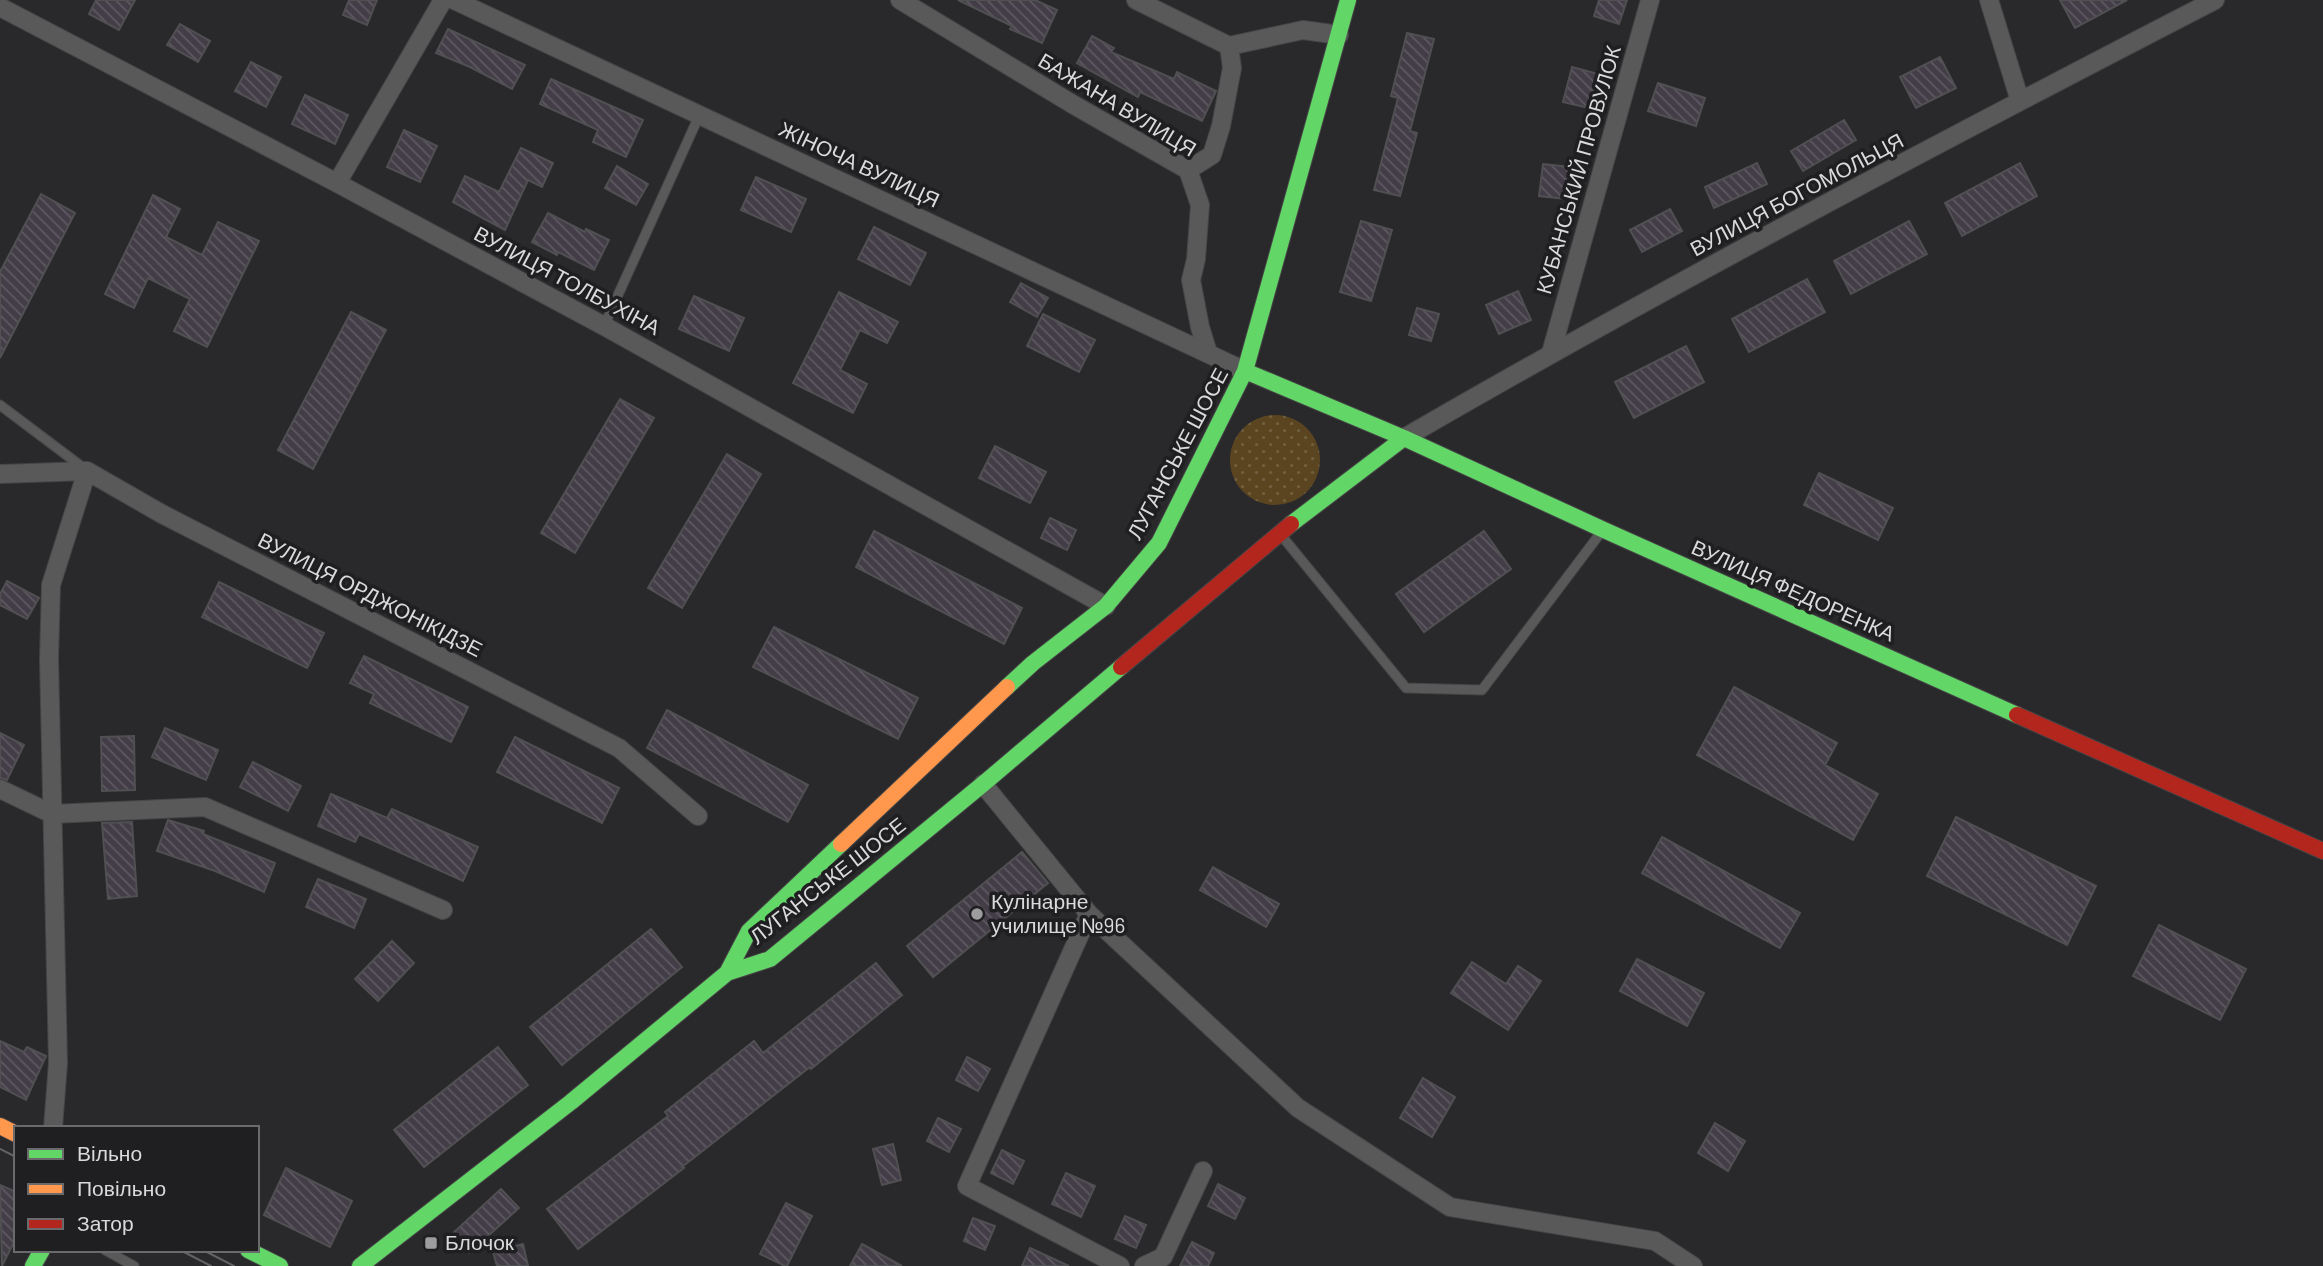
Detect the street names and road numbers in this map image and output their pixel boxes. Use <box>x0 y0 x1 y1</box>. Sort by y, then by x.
street label: КУБАНСЬКИЙ ПРОВУЛОК <box>1530 42 1625 297</box>
street label: БАЖАНА ВУЛИЦЯ <box>1034 47 1201 161</box>
street label: ЖІНОЧА ВУЛИЦЯ <box>776 116 944 212</box>
street label: ВУЛИЦЯ БОГОМОЛЬЦЯ <box>1685 127 1907 261</box>
street label: ВУЛИЦЯ ТОЛБУХІНА <box>470 220 665 339</box>
street label: ЛУГАНСЬКЕ ШОСЕ <box>1121 363 1232 543</box>
street label: ВУЛИЦЯ ОРДЖОНІКІДЗЕ <box>254 526 487 661</box>
street label: ВУЛИЦЯ ФЕДОРЕНКА <box>1688 534 1899 646</box>
street label: ЛУГАНСЬКЕ ШОСЕ <box>744 811 910 948</box>

